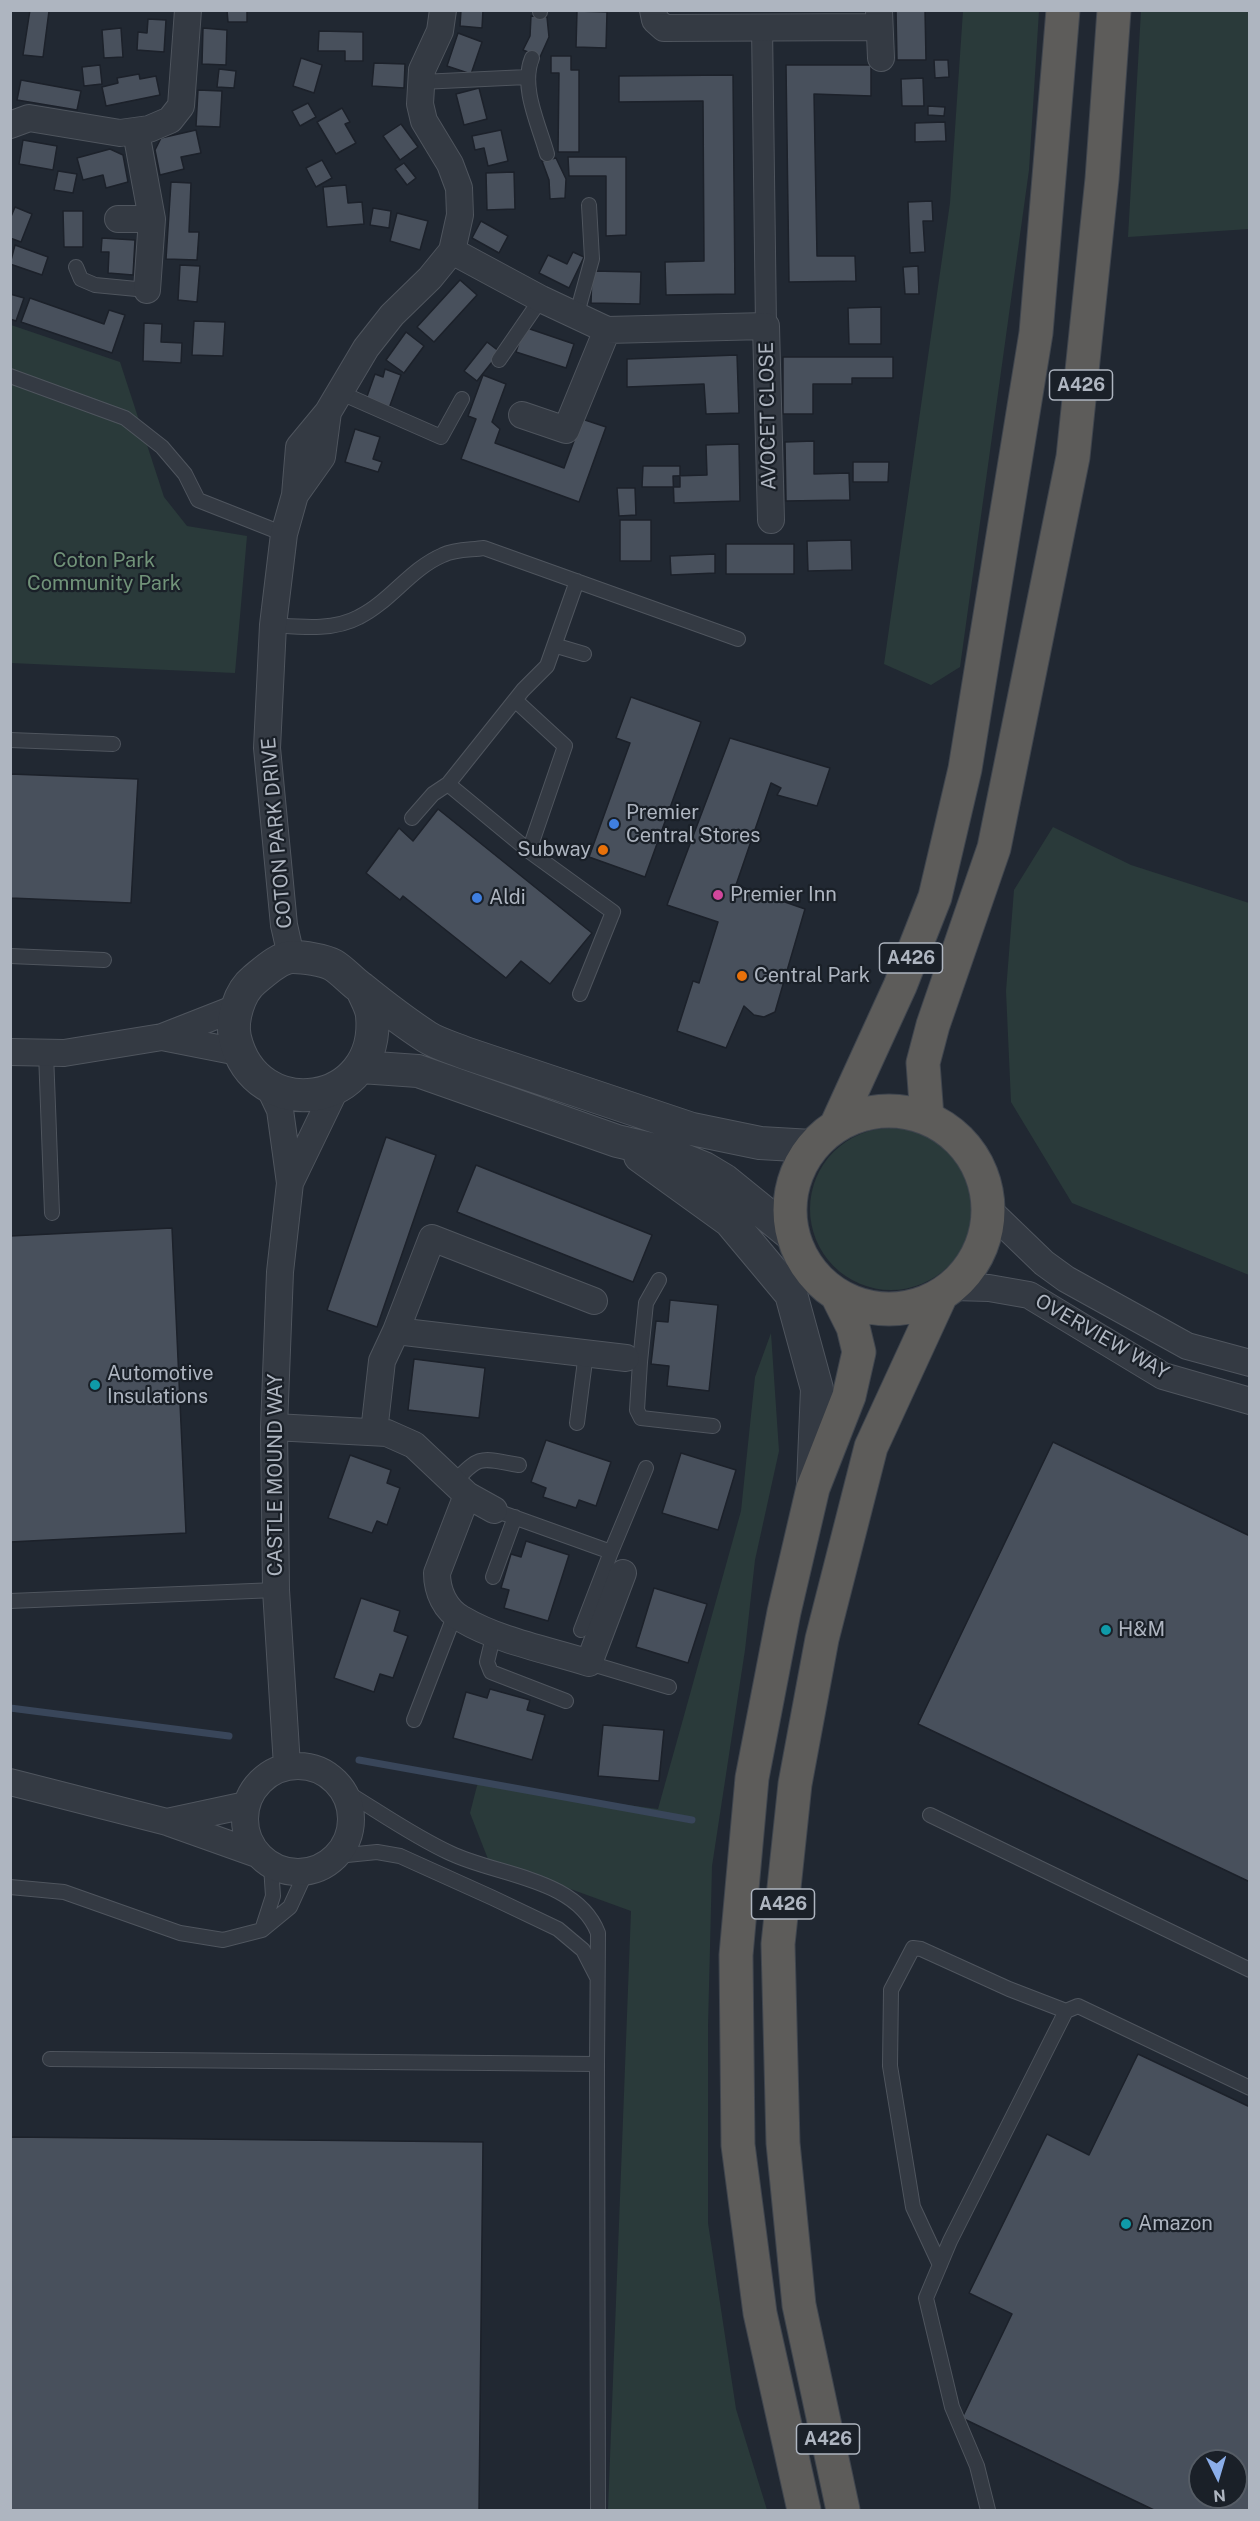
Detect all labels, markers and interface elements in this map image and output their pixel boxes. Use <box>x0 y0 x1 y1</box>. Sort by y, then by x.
street label: AVOCET CLOSE <box>755 342 781 490</box>
road number: A426 <box>1050 370 1112 400</box>
park label: Coton Park Community Park <box>27 549 181 596</box>
street label: COTON PARK DRIVE <box>257 736 297 930</box>
place label: Premier Central Stores <box>626 801 760 848</box>
marker: Premier Central Stores <box>607 817 621 831</box>
place label: Subway <box>517 838 591 862</box>
marker: Subway <box>596 843 610 857</box>
place label: Premier Inn <box>730 883 837 907</box>
place label: Aldi <box>489 886 526 910</box>
marker: Premier Inn <box>711 888 725 902</box>
marker: Aldi <box>470 891 484 905</box>
road number: A426 <box>880 943 942 973</box>
place label: Central Park <box>754 964 870 988</box>
marker: Central Park <box>735 969 749 983</box>
street label: OVERVIEW WAY <box>1031 1289 1173 1385</box>
place label: Automotive Insulations <box>107 1362 214 1409</box>
street label: CASTLE MOUND WAY <box>264 1374 288 1576</box>
marker: Automotive Insulations <box>88 1378 102 1392</box>
place label: H&M <box>1118 1618 1165 1642</box>
marker: H&M <box>1099 1623 1113 1637</box>
road number: A426 <box>752 1889 814 1919</box>
place label: Amazon <box>1138 2212 1213 2236</box>
marker: Amazon <box>1119 2217 1133 2231</box>
road number: A426 <box>796 2424 860 2454</box>
north arrow <box>1188 2449 1248 2509</box>
text: N <box>1212 2485 1227 2505</box>

